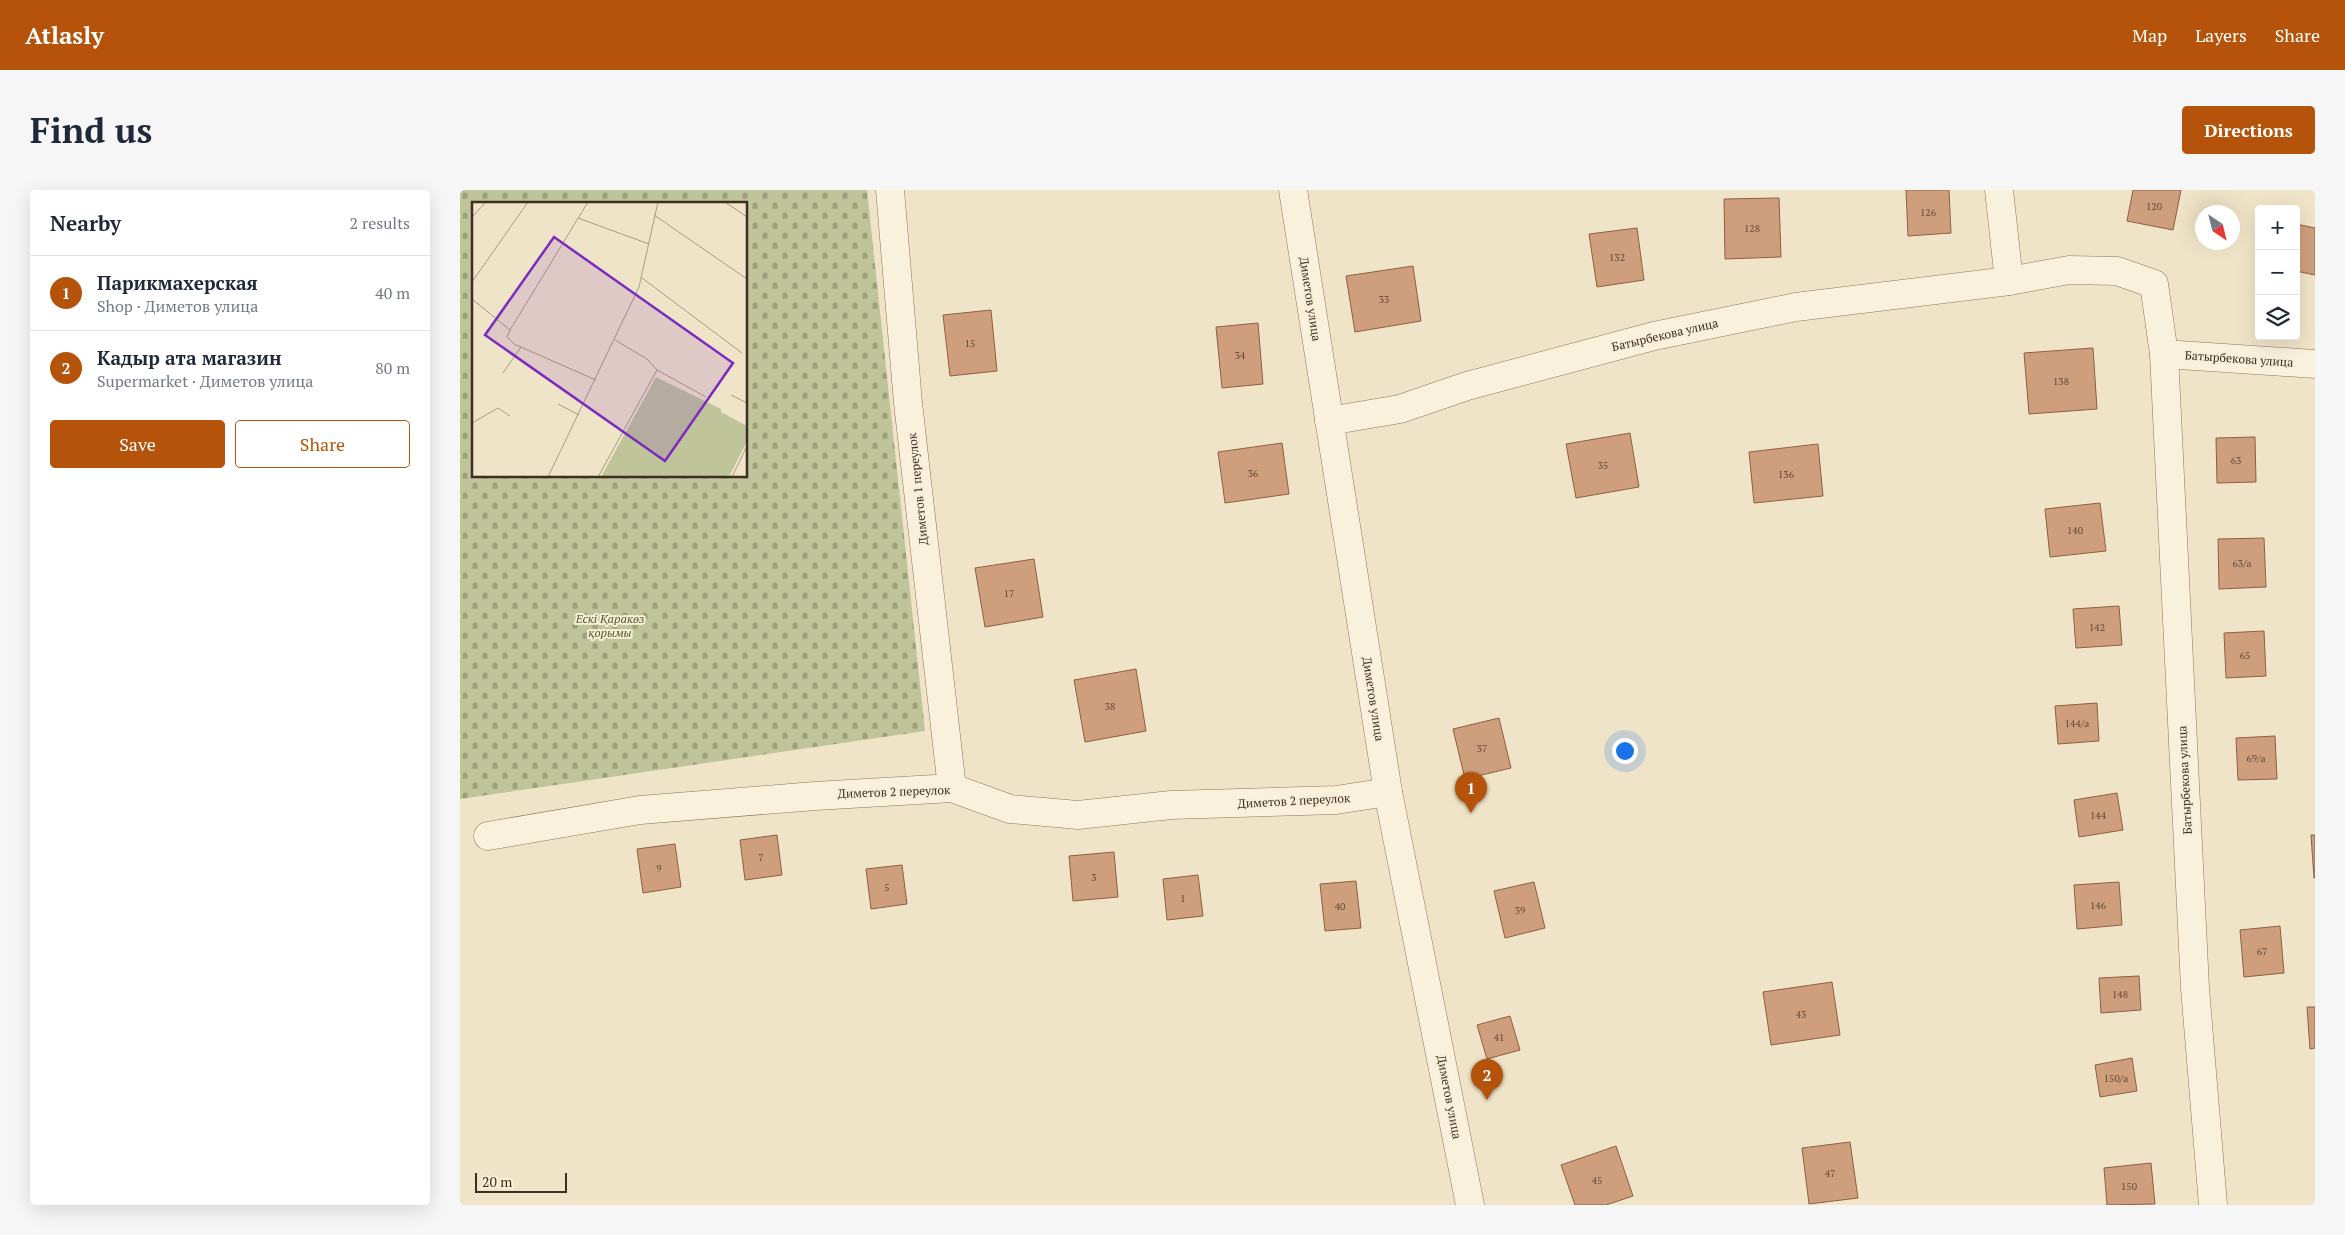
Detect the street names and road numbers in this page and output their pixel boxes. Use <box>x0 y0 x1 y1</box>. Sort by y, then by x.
street label: Диметов улица <box>1296 256 1325 342</box>
street label: Батырбекова улица <box>1610 315 1720 354</box>
street label: Батырбекова улица <box>2184 347 2294 370</box>
street label: Диметов 1 переулок <box>904 432 931 546</box>
street label: Диметов улица <box>1359 656 1388 742</box>
street label: Батырбекова улица <box>2174 725 2195 835</box>
street label: Диметов 2 переулок <box>837 782 951 801</box>
street label: Диметов 2 переулок <box>1237 790 1351 811</box>
street label: Диметов улица <box>1434 1054 1465 1140</box>

